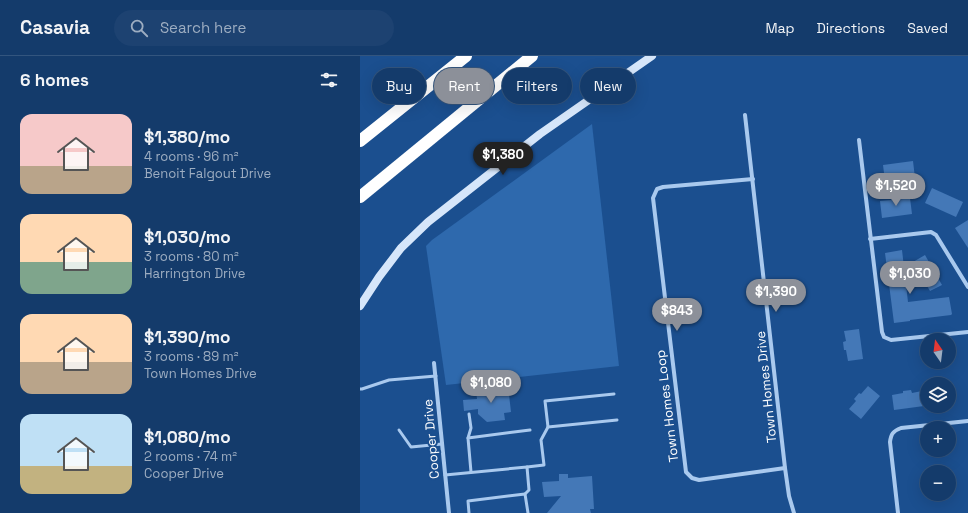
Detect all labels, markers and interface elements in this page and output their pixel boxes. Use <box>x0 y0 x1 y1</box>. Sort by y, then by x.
search box <box>114 10 394 46</box>
text: Casavia <box>20 15 90 40</box>
icon: search <box>128 17 150 39</box>
text: Search here <box>160 18 246 37</box>
text: Map <box>765 19 795 37</box>
text: Directions <box>817 19 885 37</box>
text: Saved <box>907 19 948 37</box>
chip: Buy <box>372 68 426 104</box>
chip: Rent <box>434 68 494 104</box>
chip: Filters <box>502 68 572 104</box>
chip: New <box>580 68 636 104</box>
text: 6 homes <box>20 69 89 91</box>
icon: filters <box>318 69 340 91</box>
text: $1,380/mo <box>144 126 230 148</box>
icon: home <box>52 130 100 178</box>
pin: $1,380 <box>470 142 536 176</box>
text: $1,380 <box>482 146 524 163</box>
text: 4 rooms · 96 m² <box>144 148 239 165</box>
text: Benoit Falgout Drive <box>144 165 271 182</box>
pin: $1,520 <box>863 173 929 207</box>
text: $1,520 <box>875 177 917 194</box>
text: $1,030/mo <box>144 226 231 248</box>
icon: home <box>52 230 100 278</box>
text: 3 rooms · 80 m² <box>144 248 239 265</box>
pin: $1,030 <box>877 261 943 295</box>
text: Harrington Drive <box>144 265 246 282</box>
text: $1,030 <box>889 265 931 282</box>
pin: $1,390 <box>743 279 809 313</box>
text: $1,390 <box>755 283 797 300</box>
pin: $843 <box>653 298 701 332</box>
text: $843 <box>661 302 693 319</box>
text: $1,390/mo <box>144 326 230 348</box>
icon: home <box>52 330 100 378</box>
street label: Town Homes Drive <box>752 330 780 444</box>
north arrow <box>920 333 956 369</box>
map controls <box>920 333 956 501</box>
text: 3 rooms · 89 m² <box>144 348 238 365</box>
street label: Town Homes Loop <box>652 349 682 463</box>
text: Town Homes Drive <box>144 365 257 382</box>
pin: $1,080 <box>458 370 524 404</box>
text: $1,080 <box>470 374 512 391</box>
button: layers <box>920 377 956 413</box>
street label: Cooper Drive <box>419 398 443 480</box>
button: + <box>920 421 956 457</box>
text: $1,080/mo <box>144 426 231 448</box>
icon: home <box>52 430 100 478</box>
text: 2 rooms · 74 m² <box>144 448 237 465</box>
text: Cooper Drive <box>144 465 224 482</box>
button: − <box>920 465 956 501</box>

